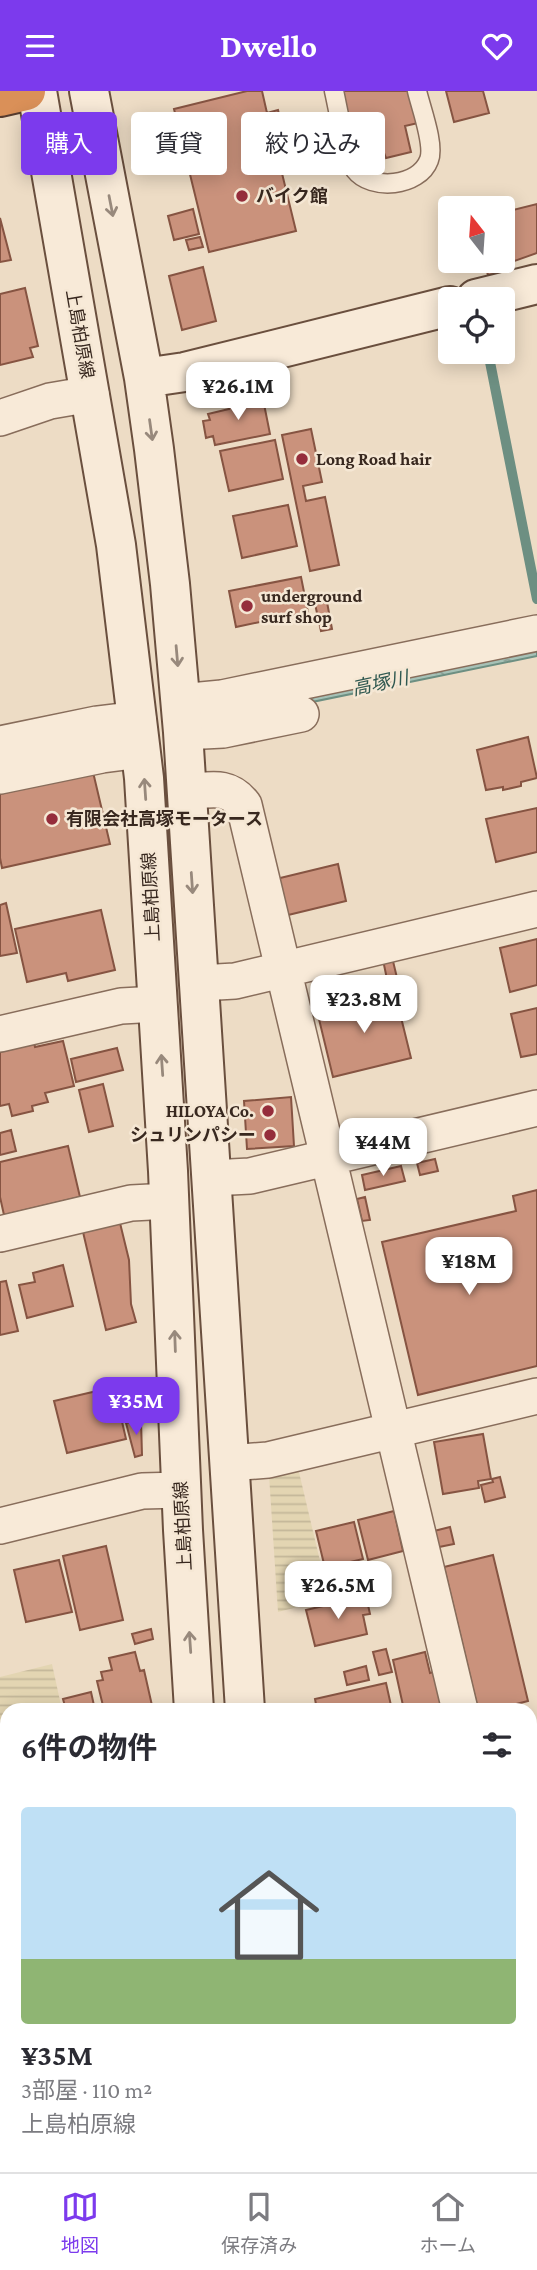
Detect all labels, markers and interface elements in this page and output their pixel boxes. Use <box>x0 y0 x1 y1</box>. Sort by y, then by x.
icon: menu <box>21 27 59 65</box>
icon: heart <box>478 27 516 65</box>
text: Dwello <box>220 28 317 64</box>
chip: 購入 <box>21 112 117 175</box>
chip: 賃貸 <box>131 112 227 175</box>
chip: 絞り込み <box>241 112 385 175</box>
place label: バイク館 <box>256 186 328 206</box>
marker: バイク館 <box>234 188 250 204</box>
one-way arrow <box>105 194 118 217</box>
north arrow <box>438 196 514 273</box>
map controls <box>438 196 515 364</box>
button: locate <box>438 287 515 364</box>
street label: 上島柏原線 <box>62 288 98 380</box>
pin: ¥26.1M <box>181 363 295 422</box>
text: ¥26.1M <box>202 372 274 398</box>
one-way arrow <box>145 418 158 441</box>
place label: Long Road hair <box>316 449 432 469</box>
marker: Long Road hair <box>294 451 310 467</box>
place label: underground surf shop <box>261 586 362 627</box>
marker: underground surf shop <box>239 598 255 614</box>
one-way arrow <box>171 644 184 667</box>
water label: 高塚川 <box>350 666 412 699</box>
one-way arrow <box>138 778 151 801</box>
place label: 有限会社高塚モータース <box>66 809 263 829</box>
marker: 有限会社高塚モータース <box>44 811 60 827</box>
street label: 上島柏原線 <box>139 852 163 942</box>
one-way arrow <box>186 871 199 894</box>
pin: ¥23.8M <box>307 975 421 1035</box>
text: ¥23.8M <box>326 985 402 1011</box>
one-way arrow <box>155 1054 168 1077</box>
place label: HILOYA Co. <box>166 1101 254 1121</box>
marker: HILOYA Co. <box>260 1103 276 1119</box>
pin: ¥44M <box>342 1119 424 1178</box>
place label: シュリンパシー <box>130 1125 256 1145</box>
marker: シュリンパシー <box>262 1127 278 1143</box>
text: ¥44M <box>355 1128 411 1154</box>
pin: ¥18M <box>428 1237 510 1297</box>
text: ¥18M <box>441 1247 497 1273</box>
one-way arrow <box>169 1330 182 1353</box>
pin: ¥35M <box>95 1377 177 1437</box>
text: ¥35M <box>109 1387 164 1413</box>
street label: 上島柏原線 <box>171 1481 195 1571</box>
pin: ¥26.5M <box>281 1561 395 1621</box>
text: ¥26.5M <box>301 1571 375 1597</box>
one-way arrow <box>183 1630 196 1653</box>
icon: filters <box>478 1726 516 1764</box>
text: 6件の物件 <box>21 1731 157 1764</box>
icon: home <box>206 1852 332 1978</box>
text: ¥35M <box>21 2038 93 2071</box>
text: 3部屋 · 110 m² <box>21 2077 152 2103</box>
text: 上島柏原線 <box>21 2111 136 2137</box>
tab: 地図 <box>61 2188 99 2257</box>
tab: 保存済み <box>221 2188 297 2257</box>
tab: ホーム <box>419 2188 476 2257</box>

